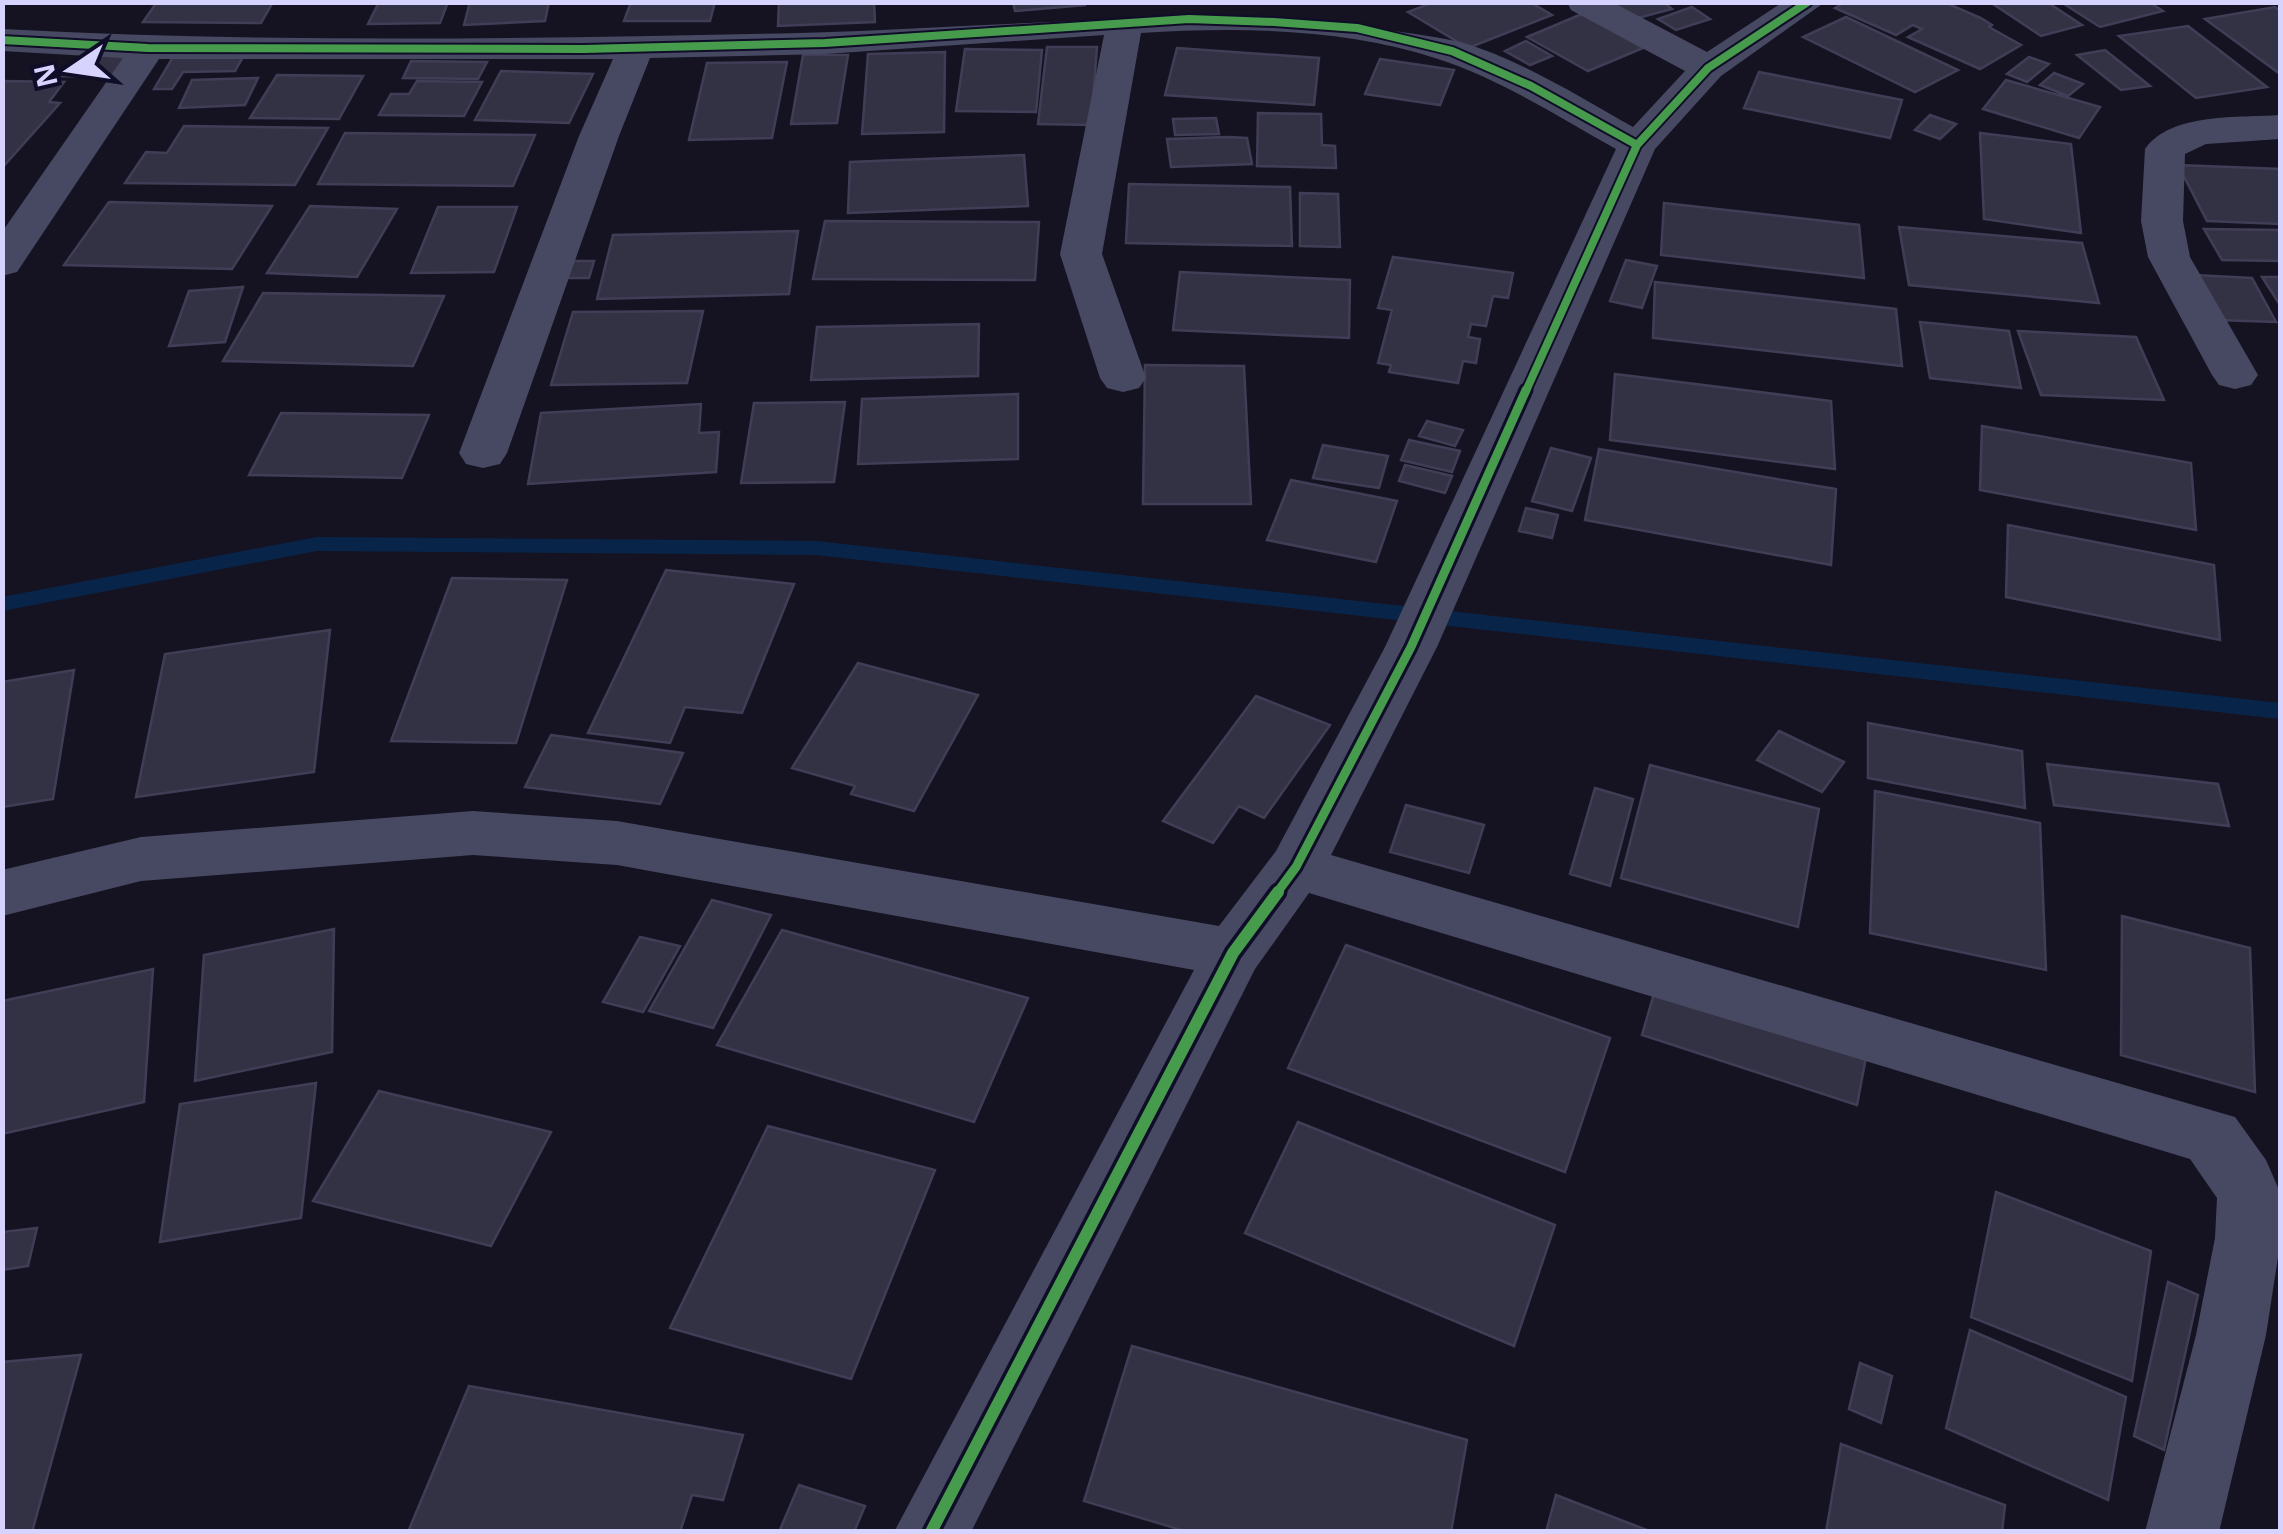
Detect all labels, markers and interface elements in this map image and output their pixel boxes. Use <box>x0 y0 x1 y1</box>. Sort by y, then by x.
north arrow <box>20 20 120 120</box>
text: N <box>24 60 66 91</box>

